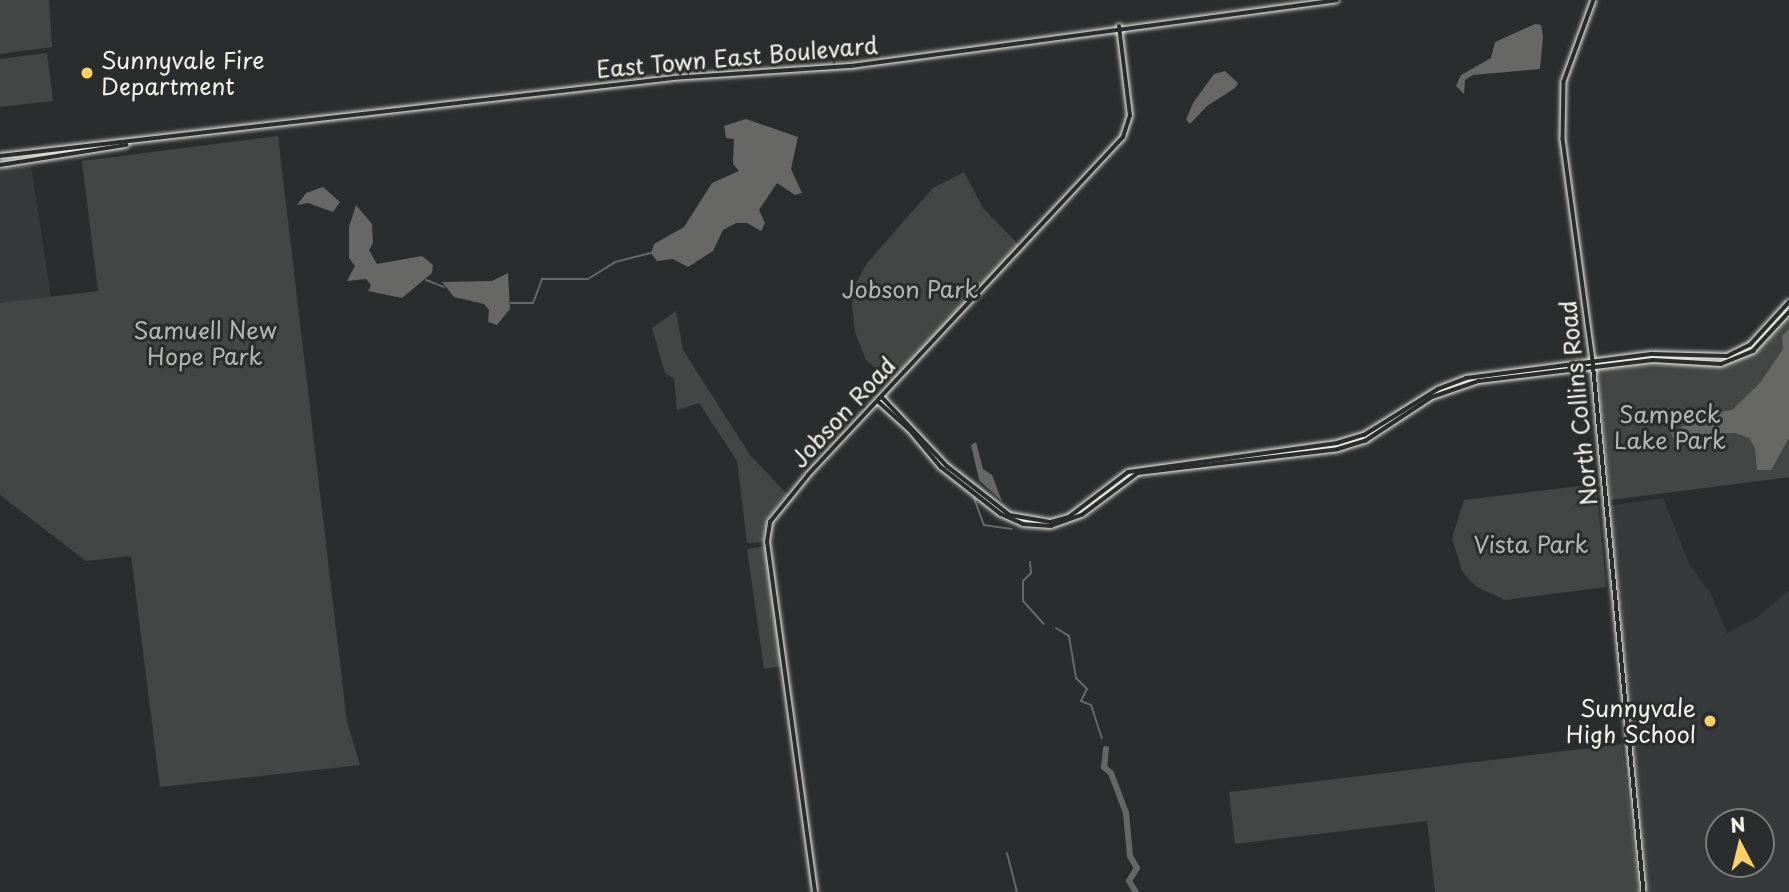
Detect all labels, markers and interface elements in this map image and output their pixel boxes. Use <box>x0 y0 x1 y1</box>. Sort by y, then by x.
street label: East Town East Boulevard <box>595 31 879 83</box>
place label: Sunnyvale Fire Department <box>101 46 266 100</box>
marker: Sunnyvale Fire Department <box>79 65 95 81</box>
park label: Jobson Park <box>842 275 978 303</box>
street label: North Collins Road <box>1553 298 1603 508</box>
park label: Samuell New Hope Park <box>132 316 278 370</box>
street label: Jobson Road <box>785 351 901 473</box>
park label: Sampeck Lake Park <box>1614 400 1726 454</box>
park label: Vista Park <box>1474 530 1588 558</box>
place label: Sunnyvale High School <box>1565 694 1696 748</box>
marker: Sunnyvale High School <box>1702 713 1718 729</box>
north arrow <box>1705 808 1775 878</box>
text: N <box>1729 809 1747 839</box>

